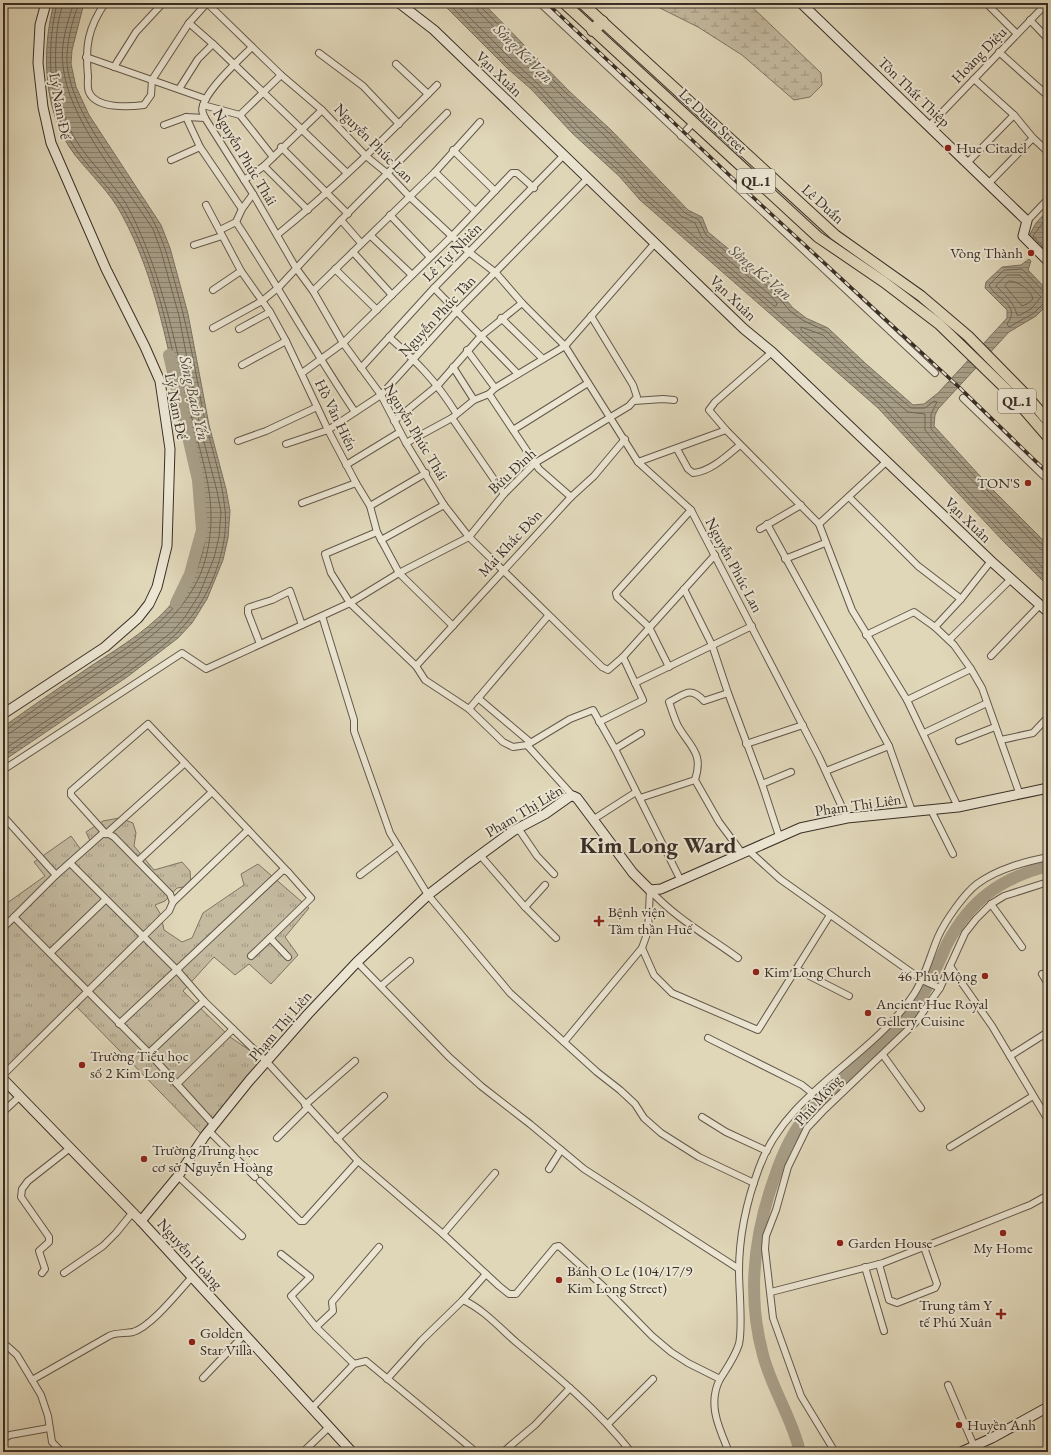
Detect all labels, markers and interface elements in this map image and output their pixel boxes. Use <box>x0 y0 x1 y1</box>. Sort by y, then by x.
water label: Sông Kẻ Vạn <box>489 18 558 88</box>
street label: Hoàng Diệu <box>947 22 1010 87</box>
street label: Vạn Xuân <box>472 47 527 101</box>
street label: Tôn Thất Thiệp <box>874 52 955 131</box>
street label: Lý Nam Đế <box>45 71 76 142</box>
street label: Le Duan Street <box>675 84 752 157</box>
street label: Nguyễn Phúc Lan <box>331 99 418 187</box>
street label: Nguyễn Phúc Thái <box>209 105 282 209</box>
place label: Hue Citadel <box>956 138 1027 157</box>
marker: Hue Citadel <box>943 143 953 153</box>
road number: QL.1 <box>737 169 775 193</box>
street label: Lê Duẩn <box>798 180 849 228</box>
street label: Lê Tự Nhiên <box>418 218 485 285</box>
water label: Sông Kẻ Vạn <box>724 239 797 305</box>
place label: Vòng Thành <box>950 243 1023 262</box>
marker: Vòng Thành <box>1026 248 1036 258</box>
street label: Nguyễn Phúc Tần <box>394 271 479 360</box>
street label: Vạn Xuân <box>706 271 761 325</box>
water label: Sông Bạch Yến <box>174 353 214 443</box>
street label: Lý Nam Đế <box>161 371 192 442</box>
street label: Hồ Văn Hiến <box>311 376 362 454</box>
street label: Nguyễn Phúc Thái <box>380 380 453 484</box>
road number: QL.1 <box>998 389 1036 413</box>
street label: Bửu Đình <box>484 443 540 498</box>
place label: TON'S <box>977 473 1020 492</box>
marker: TON'S <box>1023 478 1033 488</box>
street label: Vạn Xuân <box>941 493 996 547</box>
street label: Mai Khắc Đôn <box>474 505 546 580</box>
street label: Nguyễn Phúc Lan <box>701 514 768 616</box>
street label: Phạm Thị Liên <box>481 780 566 841</box>
street label: Phạm Thị Liên <box>813 789 903 820</box>
district label: Kim Long Ward <box>580 830 737 860</box>
place label: Bệnh viện Tâm thần Huế <box>608 902 694 938</box>
marker: Bệnh viện Tâm thần Huế <box>593 915 605 927</box>
place label: Kim Long Church <box>764 962 872 981</box>
place label: 46 Phú Mộng <box>898 966 977 985</box>
marker: Kim Long Church <box>751 967 761 977</box>
marker: 46 Phú Mộng <box>980 971 990 981</box>
street label: Phạm Thị Liên <box>244 986 315 1065</box>
place label: Ancient Hue Royal Gellery Cuisine <box>875 994 989 1030</box>
marker: Ancient Hue Royal Gellery Cuisine <box>863 1008 873 1018</box>
place label: Trường Tiểu học số 2 Kim Long <box>90 1046 189 1082</box>
marker: Trường Tiểu học số 2 Kim Long <box>77 1060 87 1070</box>
street label: Phú Mộng <box>790 1070 846 1129</box>
place label: Trường Trung học cơ sở Nguyễn Hoàng <box>152 1140 273 1176</box>
marker: Trường Trung học cơ sở Nguyễn Hoàng <box>139 1154 149 1164</box>
street label: Nguyễn Hoàng <box>154 1214 228 1293</box>
marker: My Home <box>998 1228 1008 1238</box>
place label: Garden House <box>848 1233 933 1252</box>
marker: Garden House <box>835 1238 845 1248</box>
place label: My Home <box>973 1238 1033 1257</box>
place label: Bánh O Le (104/17/9 Kim Long Street) <box>567 1261 692 1297</box>
marker: Bánh O Le (104/17/9 Kim Long Street) <box>554 1275 564 1285</box>
place label: Trung tâm Y tế Phú Xuân <box>919 1295 993 1331</box>
marker: Trung tâm Y tế Phú Xuân <box>995 1308 1007 1320</box>
place label: Golden Star Villa <box>200 1323 252 1359</box>
marker: Golden Star Villa <box>187 1337 197 1347</box>
place label: Huyền Anh <box>967 1415 1036 1434</box>
marker: Huyền Anh <box>954 1420 964 1430</box>

